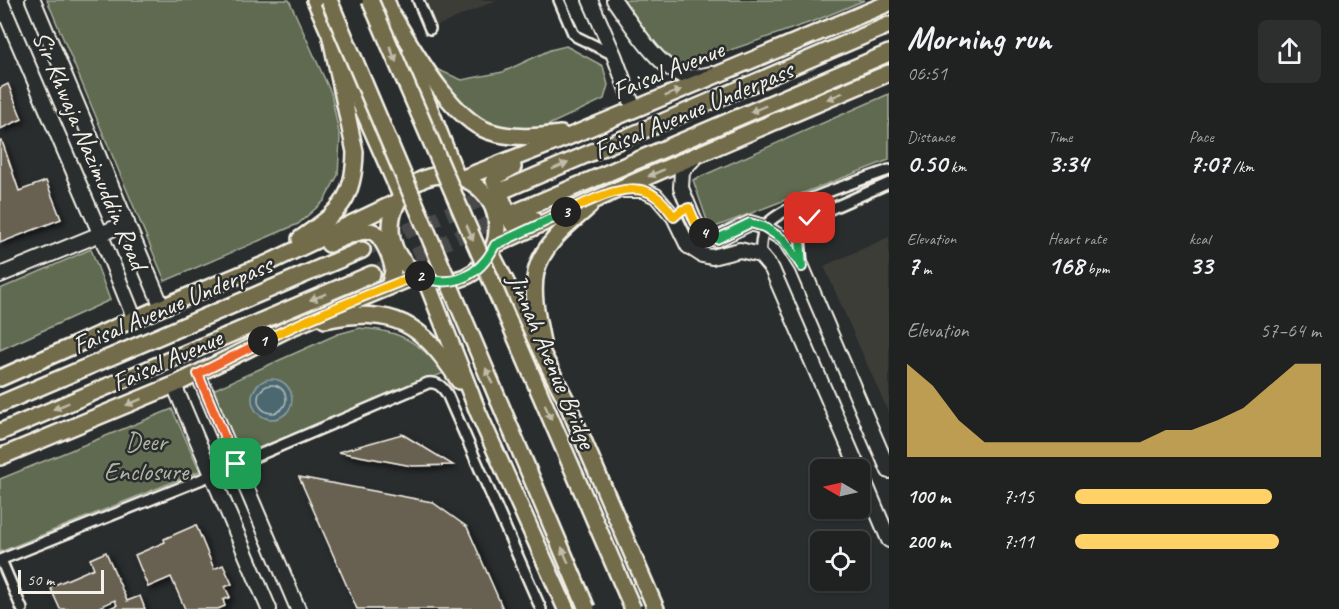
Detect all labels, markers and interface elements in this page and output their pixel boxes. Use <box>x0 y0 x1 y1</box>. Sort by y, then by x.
text: Morning run <box>907 17 1051 59</box>
button: share <box>1258 20 1321 83</box>
street label: Sir Khwaja Nazimuddin Road <box>25 26 157 278</box>
street label: Faisal Avenue <box>607 32 730 107</box>
one-way arrow <box>388 45 398 63</box>
street label: Faisal Avenue Underpass <box>588 52 800 167</box>
text: 06:51 <box>907 61 947 86</box>
one-way arrow <box>665 88 683 98</box>
one-way arrow <box>826 92 844 101</box>
one-way arrow <box>749 105 767 114</box>
text: Distance <box>907 127 955 147</box>
text: Time <box>1048 127 1072 147</box>
text: Pace <box>1189 127 1214 147</box>
text: 0.50 <box>907 147 947 180</box>
text: 3:34 <box>1048 147 1088 180</box>
text: 7:07 <box>1189 147 1229 180</box>
text: km <box>947 157 966 177</box>
text: /km <box>1229 157 1254 177</box>
one-way arrow <box>551 161 569 171</box>
one-way arrow <box>647 168 664 177</box>
pin <box>784 192 835 243</box>
pin: 3 <box>551 197 581 227</box>
icon: check <box>793 201 826 234</box>
text: 3 <box>562 202 570 222</box>
pin: 4 <box>689 218 719 248</box>
text: 4 <box>700 223 708 243</box>
one-way arrow <box>465 224 475 242</box>
text: Elevation <box>907 229 956 249</box>
text: Heart rate <box>1048 229 1106 249</box>
text: kcal <box>1189 229 1210 249</box>
street label: Faisal Avenue Underpass <box>68 249 276 361</box>
text: 7 <box>907 249 919 282</box>
text: 168 <box>1048 249 1084 282</box>
text: 33 <box>1189 249 1212 282</box>
text: m <box>919 259 931 279</box>
text: bpm <box>1084 259 1110 279</box>
pin: 2 <box>405 261 435 291</box>
text: 2 <box>416 266 424 286</box>
street label: Jinnah Avenue Bridge <box>500 267 605 456</box>
one-way arrow <box>309 292 327 302</box>
text: Elevation <box>907 318 969 343</box>
text: 57–64 m <box>1260 318 1321 343</box>
street label: Faisal Avenue <box>107 322 227 398</box>
pin: 1 <box>248 326 278 356</box>
text: 1 <box>259 331 267 351</box>
one-way arrow <box>484 367 493 384</box>
one-way arrow <box>125 397 143 407</box>
one-way arrow <box>52 401 70 411</box>
one-way arrow <box>543 403 553 421</box>
park label: Deer Enclosure <box>104 425 190 488</box>
pin <box>210 438 261 489</box>
icon: arrive <box>219 447 252 480</box>
north arrow <box>810 459 870 519</box>
map controls <box>810 459 870 591</box>
text: 100 m <box>907 484 950 509</box>
text: 7:15 <box>1003 484 1034 509</box>
text: 200 m <box>907 529 950 554</box>
text: 7:11 <box>1003 529 1034 554</box>
button: locate <box>810 531 870 591</box>
one-way arrow <box>559 546 569 564</box>
scale bar <box>18 567 104 594</box>
text: 50 m <box>27 570 54 590</box>

